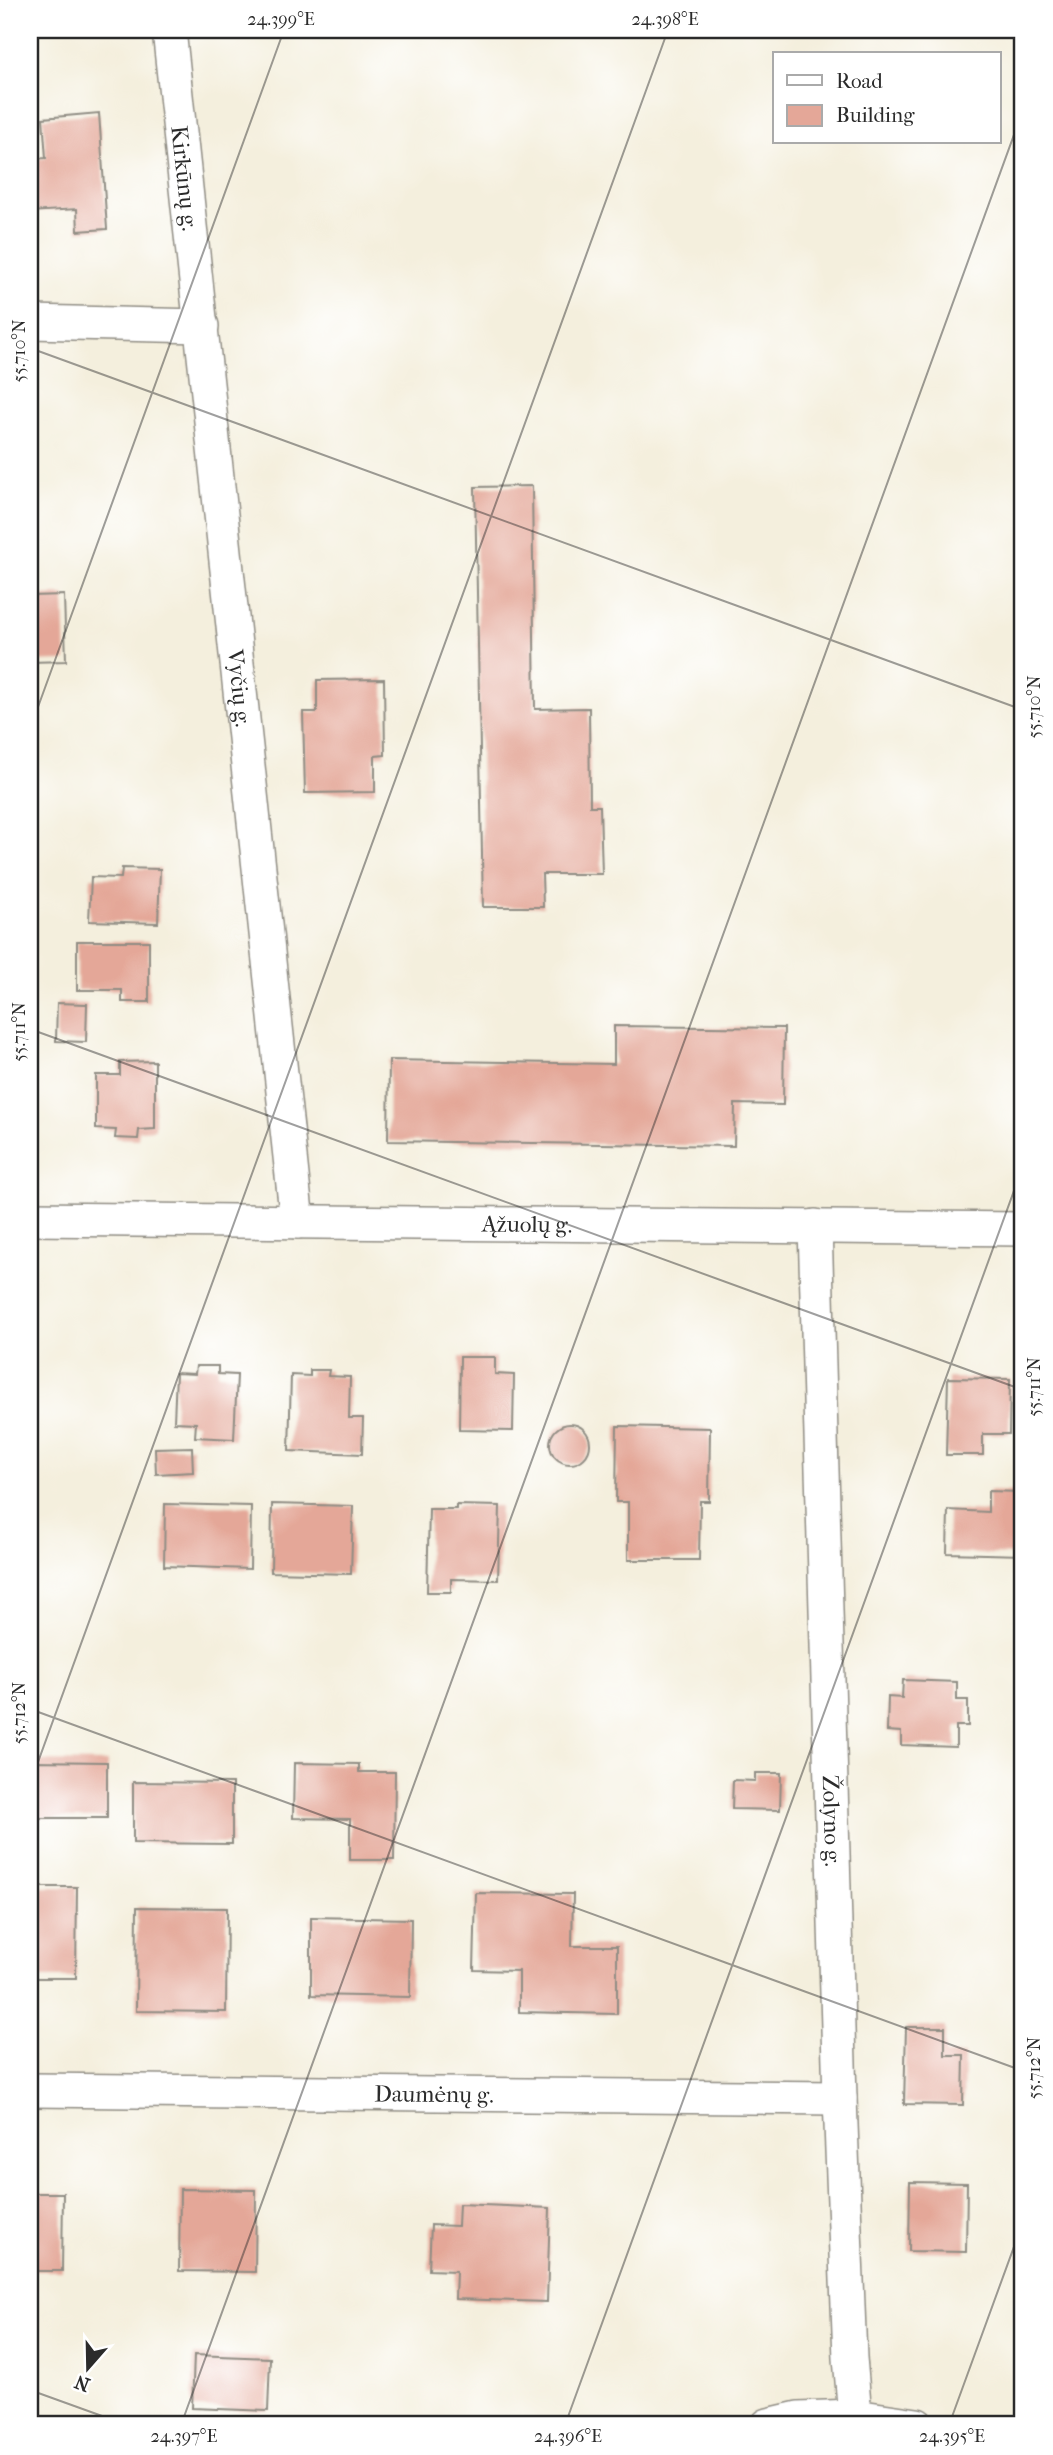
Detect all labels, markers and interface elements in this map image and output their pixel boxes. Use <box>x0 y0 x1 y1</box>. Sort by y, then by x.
text: 24.399°E <box>247 9 315 30</box>
text: 24.398°E <box>631 9 699 30</box>
legend <box>773 52 1000 144</box>
text: Road <box>836 69 883 93</box>
text: Building <box>836 103 915 127</box>
street label: Kirkūnų g. <box>166 124 204 232</box>
text: 55.710°N <box>9 319 30 383</box>
street label: Vyčių g. <box>222 647 257 728</box>
text: 55.710°N <box>1024 675 1045 739</box>
text: 55.711°N <box>9 1002 30 1062</box>
street label: Ąžuolų g. <box>481 1210 572 1238</box>
text: 55.711°N <box>1024 1357 1045 1417</box>
text: 55.712°N <box>9 1681 30 1744</box>
street label: Žolyno g. <box>817 1775 847 1867</box>
text: 55.712°N <box>1024 2036 1045 2099</box>
street label: Daumėnų g. <box>374 2080 494 2108</box>
north arrow <box>52 2332 122 2402</box>
text: N <box>71 2370 93 2396</box>
text: 24.397°E <box>151 2426 217 2447</box>
text: 24.396°E <box>534 2426 602 2447</box>
text: 24.395°E <box>919 2426 985 2447</box>

